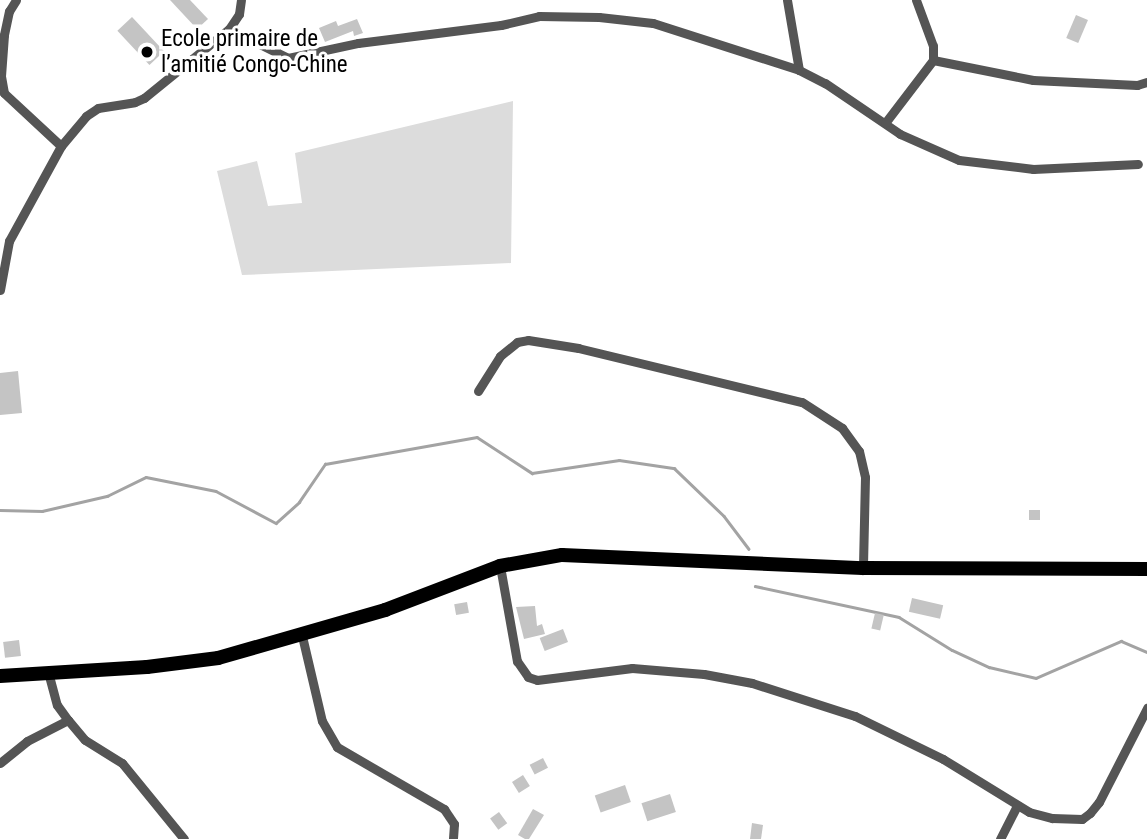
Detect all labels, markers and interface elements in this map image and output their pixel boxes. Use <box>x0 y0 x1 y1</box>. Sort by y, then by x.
place label: Ecole primaire de l’amitié Congo-Chine <box>161 25 348 79</box>
marker: Ecole primaire de l’amitié Congo-Chine <box>139 44 155 60</box>

